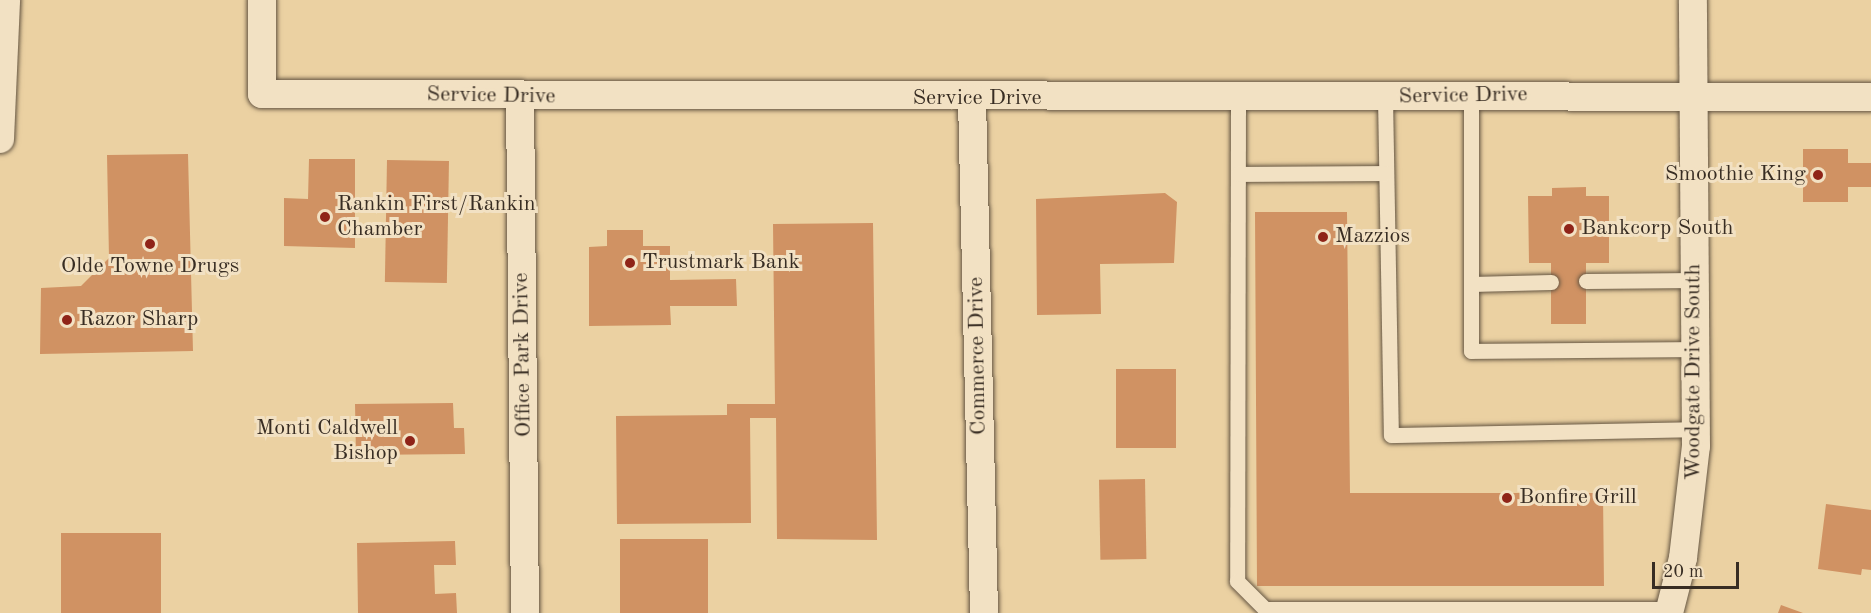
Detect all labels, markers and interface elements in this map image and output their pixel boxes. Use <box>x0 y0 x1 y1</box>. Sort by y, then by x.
street label: Service Drive <box>426 82 556 110</box>
street label: Service Drive <box>1398 82 1528 110</box>
street label: Service Drive <box>912 86 1042 112</box>
place label: Smoothie King <box>1665 162 1806 188</box>
marker: Smoothie King <box>1811 168 1825 182</box>
place label: Rankin First/Rankin Chamber <box>337 191 536 242</box>
marker: Rankin First/Rankin Chamber <box>318 210 332 224</box>
place label: Bankcorp South <box>1581 216 1733 242</box>
marker: Bankcorp South <box>1562 222 1576 236</box>
place label: Mazzios <box>1335 224 1410 250</box>
marker: Mazzios <box>1316 230 1330 244</box>
marker: Olde Towne Drugs <box>143 237 157 251</box>
place label: Trustmark Bank <box>642 250 800 276</box>
place label: Olde Towne Drugs <box>61 254 239 280</box>
marker: Trustmark Bank <box>623 256 637 270</box>
street label: Woodgate Drive South <box>1681 264 1707 480</box>
street label: Office Park Drive <box>508 273 538 437</box>
street label: Commerce Drive <box>963 277 993 435</box>
place label: Razor Sharp <box>79 307 198 333</box>
marker: Razor Sharp <box>60 313 74 327</box>
place label: Monti Caldwell Bishop <box>256 415 398 466</box>
marker: Monti Caldwell Bishop <box>403 434 417 448</box>
place label: Bonfire Grill <box>1519 485 1637 511</box>
marker: Bonfire Grill <box>1500 491 1514 505</box>
scale bar <box>1655 550 1742 588</box>
text: 20 m <box>1663 563 1703 581</box>

